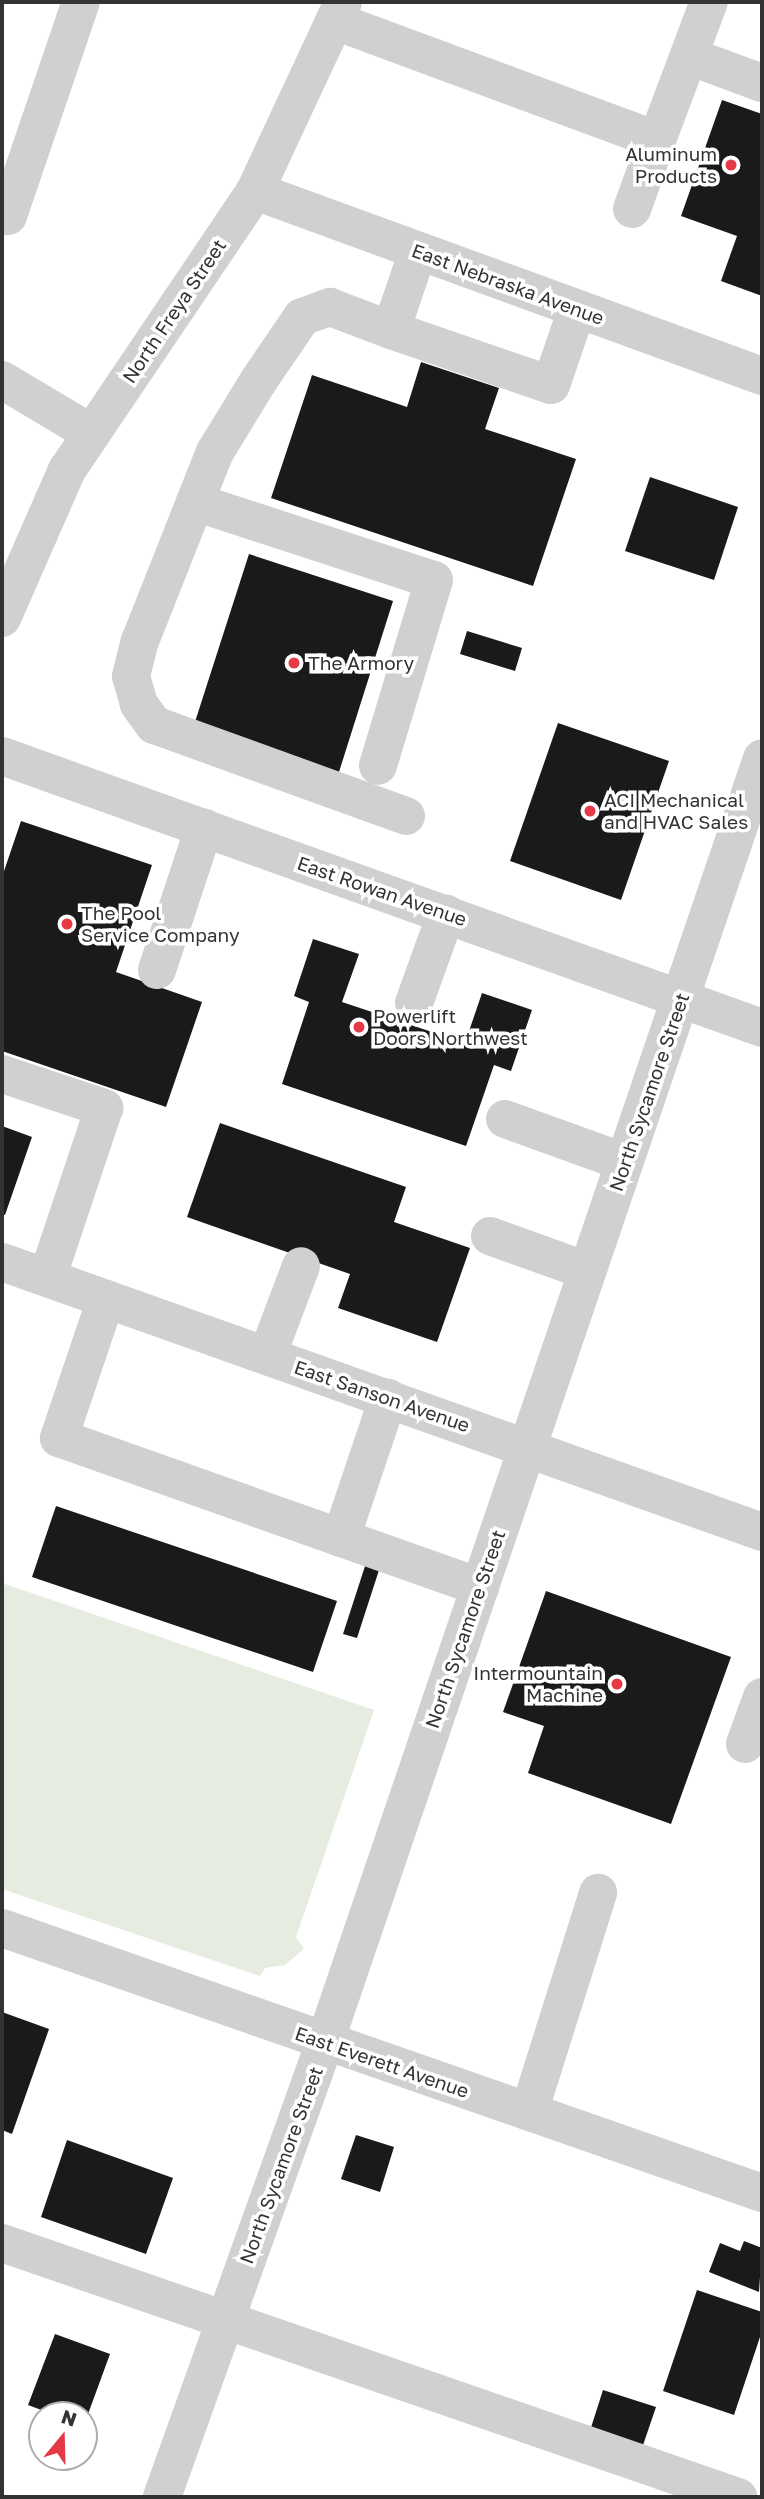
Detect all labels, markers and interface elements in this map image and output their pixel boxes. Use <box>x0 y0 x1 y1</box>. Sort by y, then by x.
place label: Aluminum Products <box>625 143 717 187</box>
marker: Aluminum Products <box>723 157 739 173</box>
street label: North Freya Street <box>117 235 231 387</box>
street label: East Nebraska Avenue <box>409 239 607 329</box>
place label: The Armory <box>308 652 414 674</box>
marker: The Armory <box>286 655 302 671</box>
place label: ACI Mechanical and HVAC Sales <box>604 789 748 833</box>
marker: ACI Mechanical and HVAC Sales <box>582 803 598 819</box>
street label: East Rowan Avenue <box>294 851 470 931</box>
place label: The Pool Service Company <box>81 902 240 946</box>
marker: The Pool Service Company <box>59 916 75 932</box>
street label: North Sycamore Street <box>604 990 694 1194</box>
place label: Powerlift Doors Northwest <box>373 1005 528 1049</box>
marker: Powerlift Doors Northwest <box>351 1019 367 1035</box>
street label: East Sanson Avenue <box>291 1355 473 1437</box>
street label: North Sycamore Street <box>420 1527 510 1731</box>
place label: Intermountain Machine <box>473 1662 603 1706</box>
marker: Intermountain Machine <box>609 1676 625 1692</box>
street label: East Everett Avenue <box>292 2022 472 2102</box>
street label: North Sycamore Street <box>235 2063 327 2267</box>
north arrow <box>28 2401 98 2471</box>
text: N <box>59 2404 80 2431</box>

